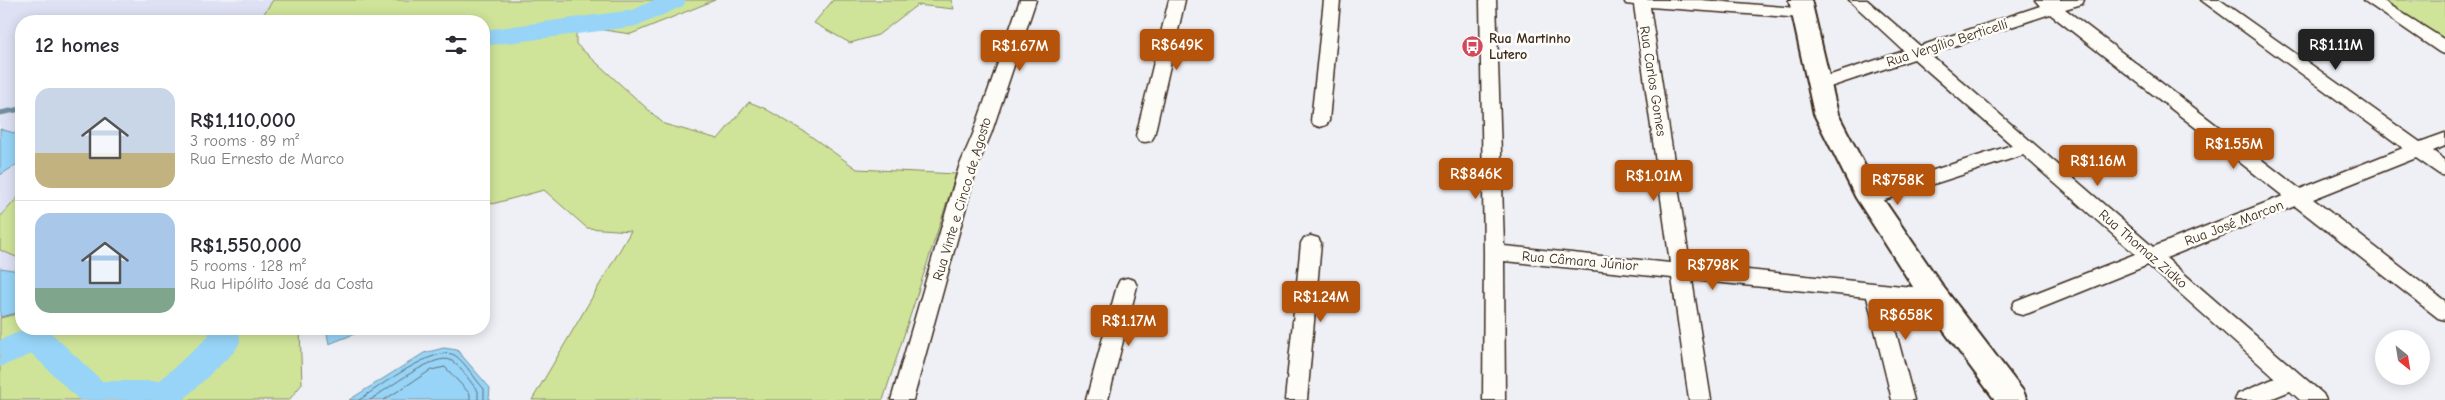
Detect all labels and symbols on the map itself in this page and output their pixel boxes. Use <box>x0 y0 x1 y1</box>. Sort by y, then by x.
street label: Rua Vergílio Berticelli <box>1884 15 2010 71</box>
street label: Rua Carlos Gomes <box>1636 25 1670 138</box>
pin: R$649K <box>1136 28 1218 71</box>
pin: R$1.11M <box>2290 28 2382 71</box>
pin: R$1.67M <box>974 30 1066 72</box>
place label: Rua Martinho Lutero <box>1489 30 1571 63</box>
bus stop icon: Rua Martinho Lutero <box>1461 34 1485 58</box>
street label: Rua Vinte e Cinco de Agosto <box>929 115 995 283</box>
pin: R$1.55M <box>2188 128 2280 170</box>
pin: R$1.16M <box>2052 144 2144 187</box>
pin: R$846K <box>1435 158 1517 200</box>
pin: R$1.01M <box>1608 160 1700 202</box>
pin: R$758K <box>1857 164 1939 206</box>
street label: Rua José Marcon <box>2182 196 2286 250</box>
street label: Rua Thomaz Zidko <box>2095 206 2191 292</box>
street label: Rua Câmara Júnior <box>1521 247 1639 275</box>
pin: R$798K <box>1672 248 1754 291</box>
pin: R$1.24M <box>1275 280 1367 323</box>
pin: R$658K <box>1865 298 1947 341</box>
pin: R$1.17M <box>1083 304 1175 347</box>
north arrow <box>2375 330 2430 385</box>

